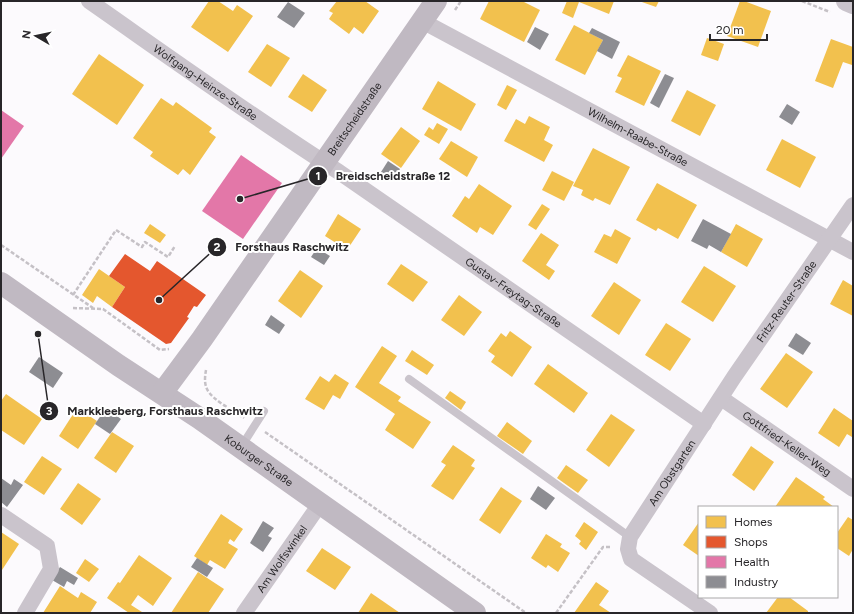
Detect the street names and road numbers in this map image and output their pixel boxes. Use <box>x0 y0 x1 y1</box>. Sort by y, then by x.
street label: Wolfgang-Heinze-Straße <box>151 42 260 123</box>
street label: Breitscheidstraße <box>325 80 385 158</box>
street label: Wilhelm-Raabe-Straße <box>585 105 690 169</box>
street label: Gustav-Freytag-Straße <box>463 255 564 331</box>
street label: Fritz-Reuter-Straße <box>754 258 819 345</box>
street label: Gottfried-Keller-Weg <box>740 409 833 479</box>
street label: Koburger Straße <box>222 432 295 489</box>
street label: Am Obstgarten <box>646 438 698 508</box>
street label: Am Wolfswinkel <box>254 523 310 595</box>

